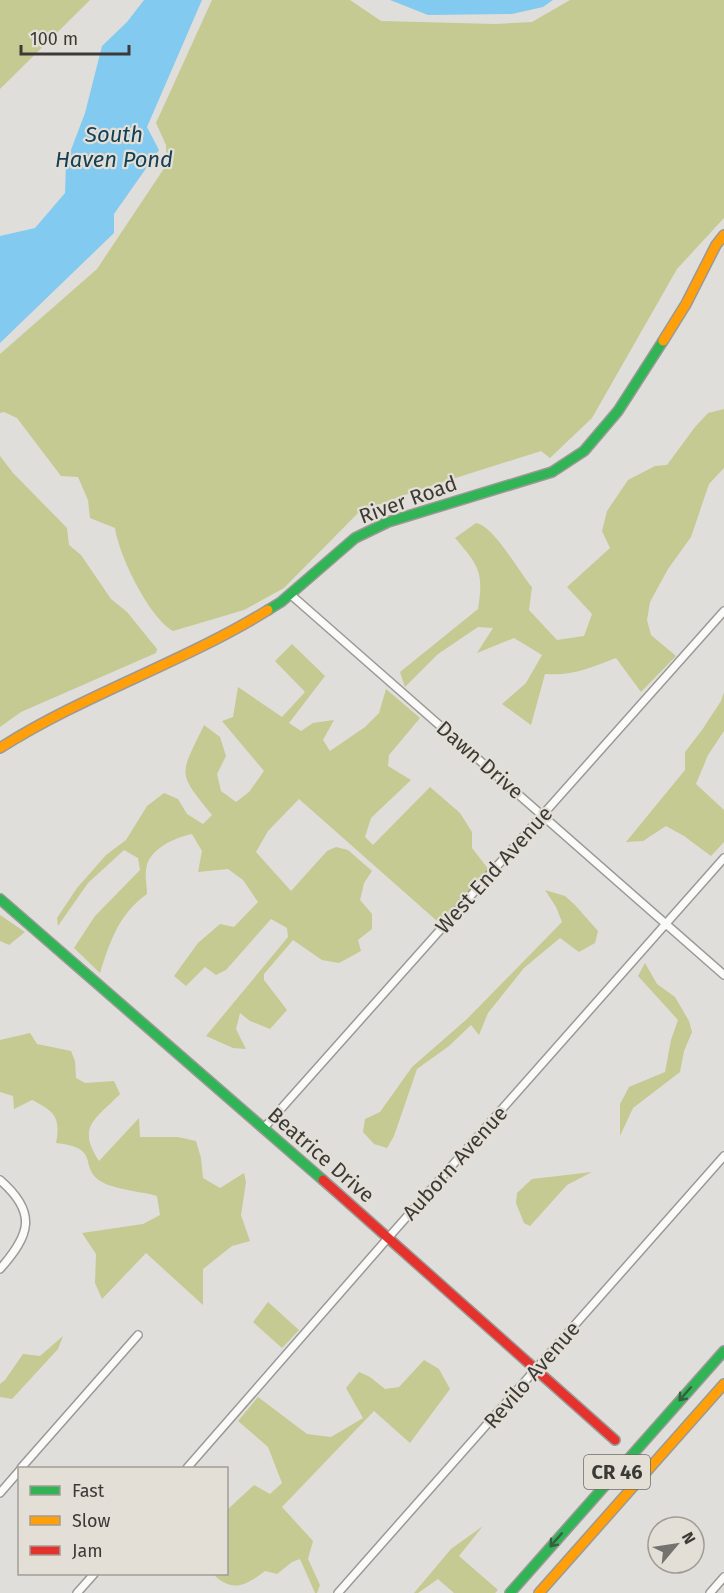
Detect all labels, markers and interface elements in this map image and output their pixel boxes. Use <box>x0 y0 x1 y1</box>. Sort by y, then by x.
scale bar <box>21 18 129 56</box>
text: 100 m <box>30 28 78 50</box>
water label: South Haven Pond <box>55 121 173 173</box>
street label: River Road <box>355 470 461 530</box>
street label: Dawn Drive <box>431 715 529 805</box>
street label: West End Avenue <box>430 801 558 939</box>
street label: Auborn Avenue <box>397 1101 513 1225</box>
street label: Beatrice Drive <box>262 1102 380 1208</box>
street label: Revilo Avenue <box>478 1316 586 1434</box>
one-way arrow <box>678 1387 692 1402</box>
road number: CR 46 <box>584 1455 650 1489</box>
legend <box>18 1467 228 1575</box>
text: Fast <box>72 1480 105 1502</box>
text: Slow <box>72 1510 111 1532</box>
north arrow <box>646 1515 706 1575</box>
text: N <box>678 1529 700 1547</box>
one-way arrow <box>549 1533 563 1548</box>
text: Jam <box>72 1540 103 1562</box>

